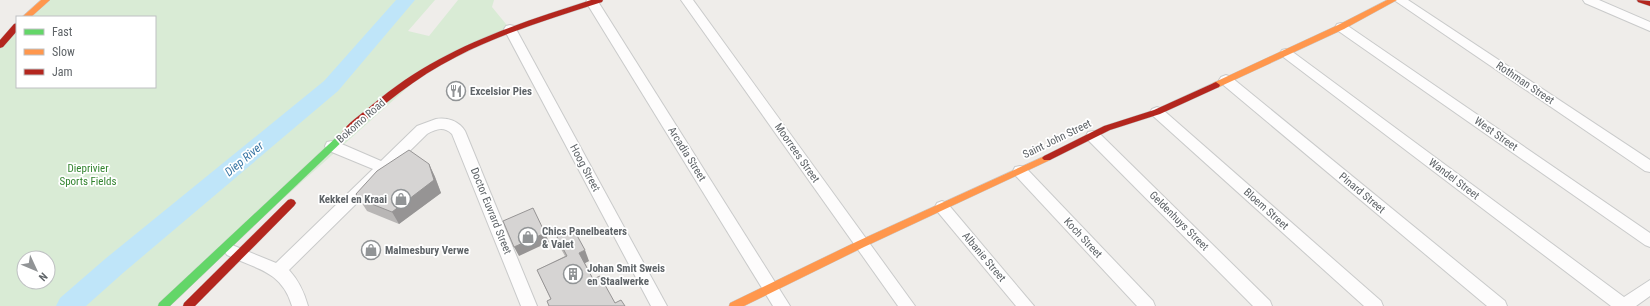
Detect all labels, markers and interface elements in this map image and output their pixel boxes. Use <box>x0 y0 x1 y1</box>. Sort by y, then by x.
legend <box>16 16 156 88</box>
text: Fast <box>52 25 73 39</box>
text: Slow <box>52 45 75 59</box>
street label: Rothman Street <box>1494 59 1556 107</box>
text: Jam <box>52 65 73 79</box>
restaurant icon: Excelsior Pies <box>445 80 467 102</box>
place label: Excelsior Pies <box>470 85 532 98</box>
street label: Bokomo Road <box>334 96 388 146</box>
street label: West Street <box>1472 114 1520 154</box>
street label: Saint John Street <box>1021 117 1093 161</box>
street label: Moorrees Street <box>772 121 822 185</box>
street label: Arcadia Street <box>665 124 709 184</box>
water label: Diep River <box>222 139 266 179</box>
street label: Hoog Street <box>567 142 603 194</box>
street label: Wandel Street <box>1426 156 1482 202</box>
park label: Dieprivier Sports Fields <box>59 162 117 188</box>
street label: Doctor Euvrard Street <box>468 166 514 256</box>
street label: Pinard Street <box>1336 170 1388 216</box>
street label: Bloem Street <box>1241 186 1291 232</box>
shop icon: Kekkel en Kraai <box>390 188 412 210</box>
street label: Geldenhuys Street <box>1147 189 1211 253</box>
place label: Kekkel en Kraai <box>319 193 387 206</box>
street label: Koch Street <box>1061 215 1105 261</box>
place label: Chics Panelbeaters & Valet <box>542 225 627 251</box>
shop icon: Chics Panelbeaters & Valet <box>517 226 539 248</box>
street label: Albanie Street <box>959 230 1009 284</box>
shop icon: Malmesbury Verwe <box>360 239 382 261</box>
place label: Malmesbury Verwe <box>385 244 469 257</box>
north arrow <box>16 250 56 290</box>
place label: Johan Smit Sweis en Staalwerke <box>587 262 665 288</box>
building icon: Johan Smit Sweis en Staalwerke <box>562 263 584 285</box>
text: N <box>36 270 50 284</box>

